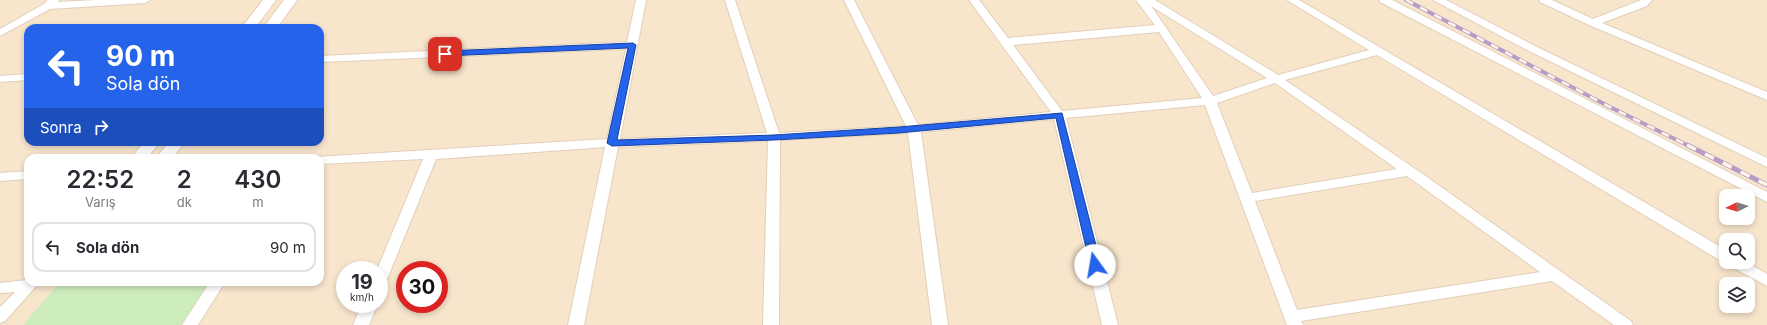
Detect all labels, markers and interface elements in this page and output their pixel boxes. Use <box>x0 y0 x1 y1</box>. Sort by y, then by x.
pin <box>428 37 462 71</box>
text: 90 m <box>106 39 175 73</box>
icon: left <box>40 40 92 92</box>
icon: arrive <box>434 43 456 65</box>
text: Sola dön <box>106 73 180 94</box>
icon: right <box>90 116 112 138</box>
text: Sonra <box>40 118 82 137</box>
text: 22:52 <box>67 165 134 194</box>
text: 2 <box>177 165 192 194</box>
text: 430 <box>234 165 281 194</box>
north arrow <box>1719 189 1755 225</box>
map controls <box>1719 189 1755 313</box>
text: Varış <box>85 194 116 210</box>
text: dk <box>177 194 192 210</box>
text: m <box>252 194 264 210</box>
button: search <box>1719 233 1755 269</box>
icon: left <box>42 236 64 258</box>
text: Sola dön <box>76 238 139 257</box>
text: 90 m <box>270 238 306 257</box>
position arrow <box>1074 244 1116 286</box>
speed limit sign: 30 <box>396 261 448 313</box>
text: 19 <box>351 270 373 294</box>
button: layers <box>1719 277 1755 313</box>
text: km/h <box>350 291 374 303</box>

